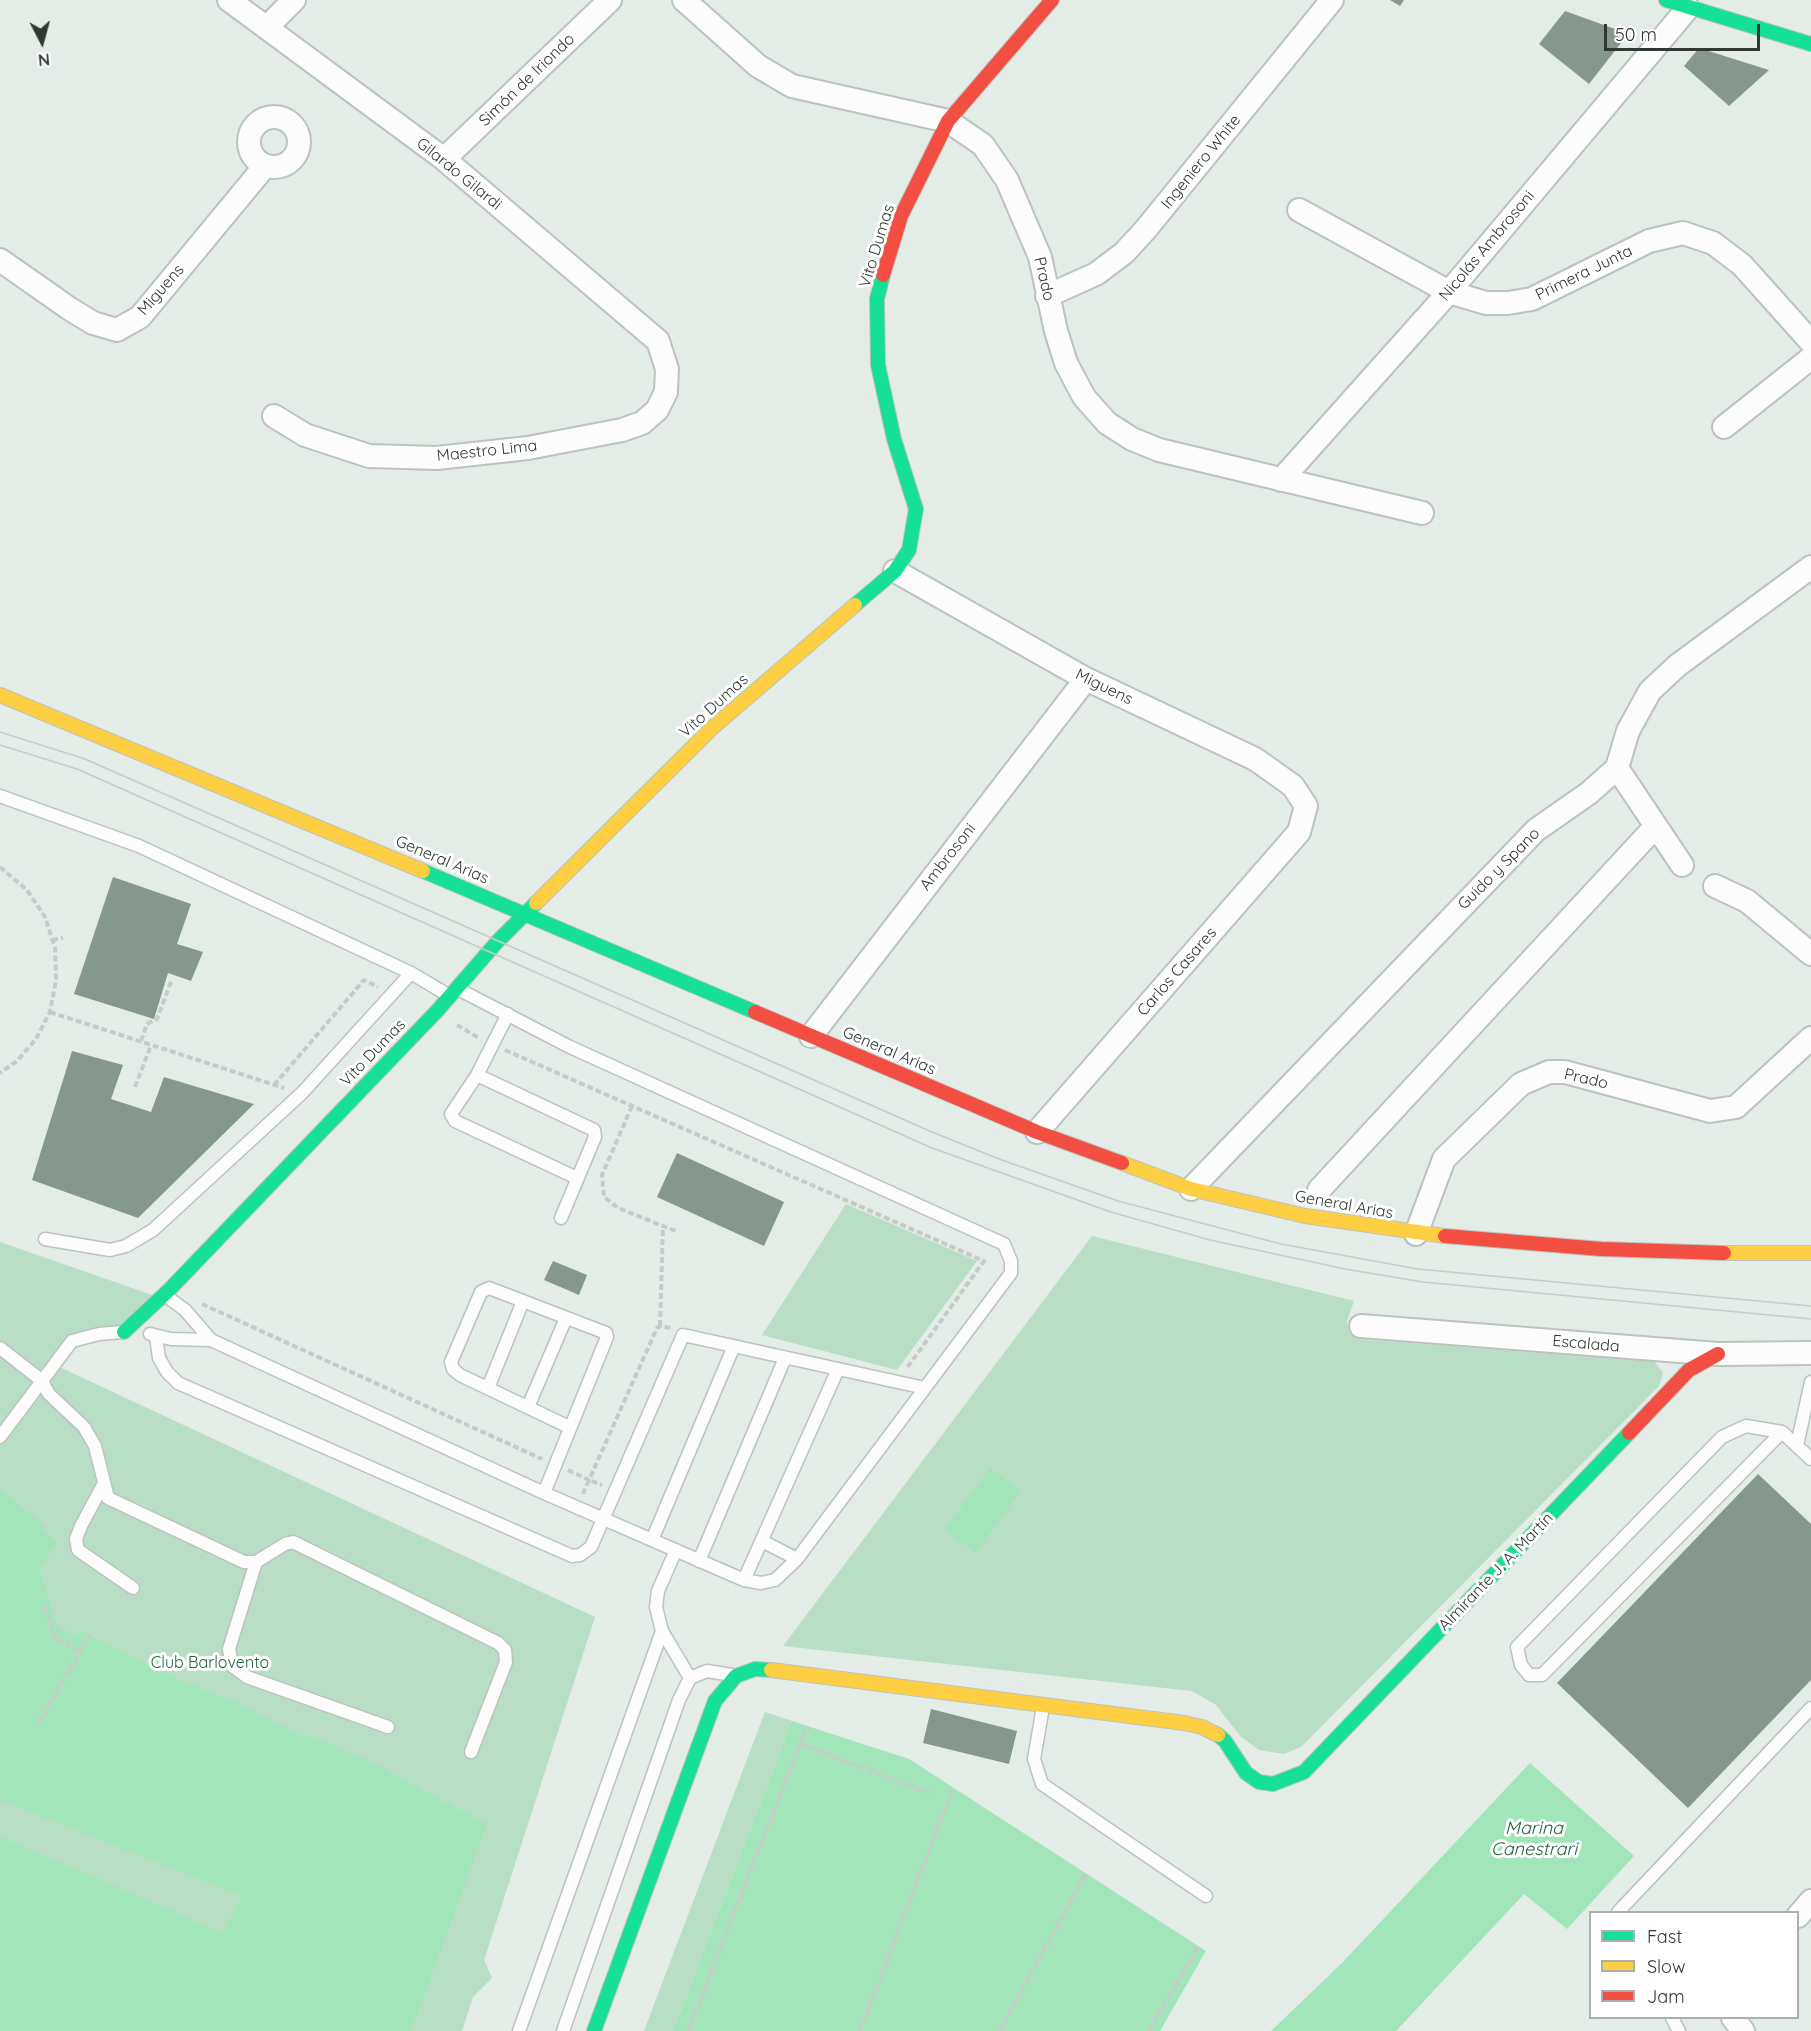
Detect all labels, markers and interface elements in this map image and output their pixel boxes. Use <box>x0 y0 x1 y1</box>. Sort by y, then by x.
north arrow <box>12 12 72 72</box>
scale bar <box>1607 12 1763 50</box>
text: 50 m <box>1615 23 1657 46</box>
street label: Simón de Iriondo <box>475 30 579 130</box>
text: N <box>37 49 51 70</box>
street label: Ingeniero White <box>1157 111 1245 213</box>
street label: Gilardo Gilardi <box>412 134 506 214</box>
street label: Nicolás Ambrosoni <box>1435 187 1539 305</box>
street label: Vito Dumas <box>855 202 899 290</box>
street label: Primera Junta <box>1532 241 1636 305</box>
street label: Prado <box>1030 255 1058 303</box>
street label: Miguens <box>134 261 188 319</box>
street label: Maestro Lima <box>436 436 538 466</box>
street label: Miguens <box>1072 665 1136 709</box>
street label: Vito Dumas <box>676 670 752 742</box>
street label: Ambrosoni <box>916 820 980 894</box>
street label: Guido y Spano <box>1454 824 1544 914</box>
street label: General Arias <box>393 832 491 888</box>
street label: Carlos Casares <box>1133 924 1221 1020</box>
street label: Vito Dumas <box>336 1015 410 1091</box>
street label: General Arias <box>840 1023 938 1079</box>
street label: Prado <box>1562 1065 1610 1093</box>
street label: General Arias <box>1293 1187 1395 1223</box>
street label: Escalada <box>1552 1332 1620 1356</box>
street label: Almirante J. A. Martín <box>1435 1509 1557 1635</box>
park label: Club Barlovento <box>151 1653 269 1673</box>
water label: Marina Canestrari <box>1491 1818 1577 1860</box>
legend <box>1589 1911 1799 2019</box>
text: Fast <box>1647 1925 1682 1948</box>
text: Slow <box>1647 1955 1685 1978</box>
text: Jam <box>1647 1985 1685 2008</box>

